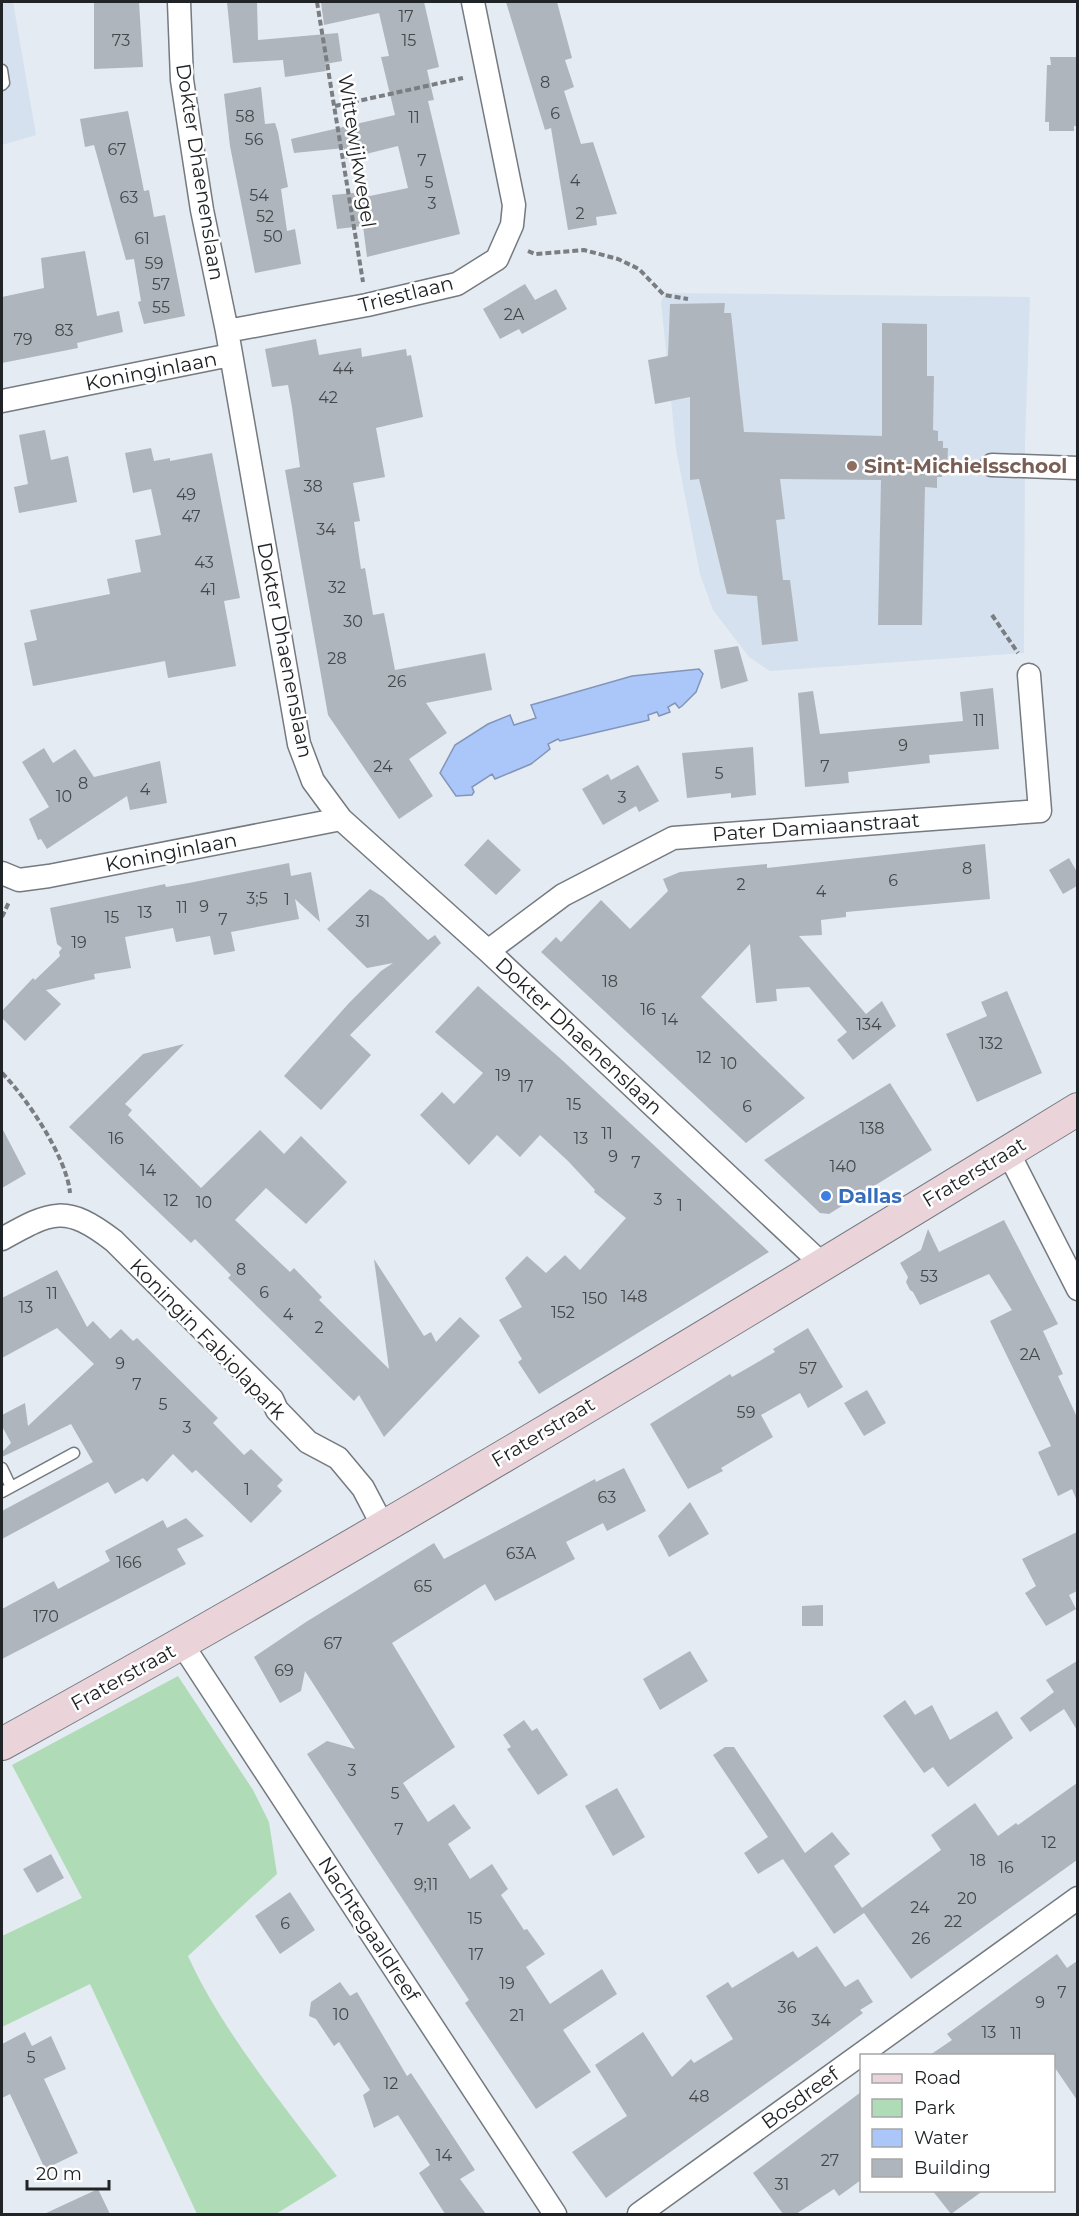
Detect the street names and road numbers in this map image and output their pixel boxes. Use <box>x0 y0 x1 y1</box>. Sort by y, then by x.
street label: Dokter Dhaenenslaan <box>171 62 229 282</box>
street label: Wittewijkwegel <box>333 73 381 229</box>
street label: Triestlaan <box>356 271 456 317</box>
street label: Koninginlaan <box>83 346 219 396</box>
street label: Dokter Dhaenenslaan <box>252 540 318 760</box>
street label: Pater Damiaanstraat <box>712 808 920 846</box>
street label: Koninginlaan <box>103 827 239 877</box>
street label: Dokter Dhaenenslaan <box>491 952 667 1120</box>
street label: Fraterstraat <box>918 1132 1030 1212</box>
street label: Koningin Fabiolapark <box>125 1254 291 1424</box>
street label: Fraterstraat <box>487 1392 599 1472</box>
street label: Fraterstraat <box>66 1638 180 1716</box>
street label: Nachtegaaldreef <box>313 1852 425 2007</box>
street label: Bosdreef <box>757 2061 844 2134</box>

